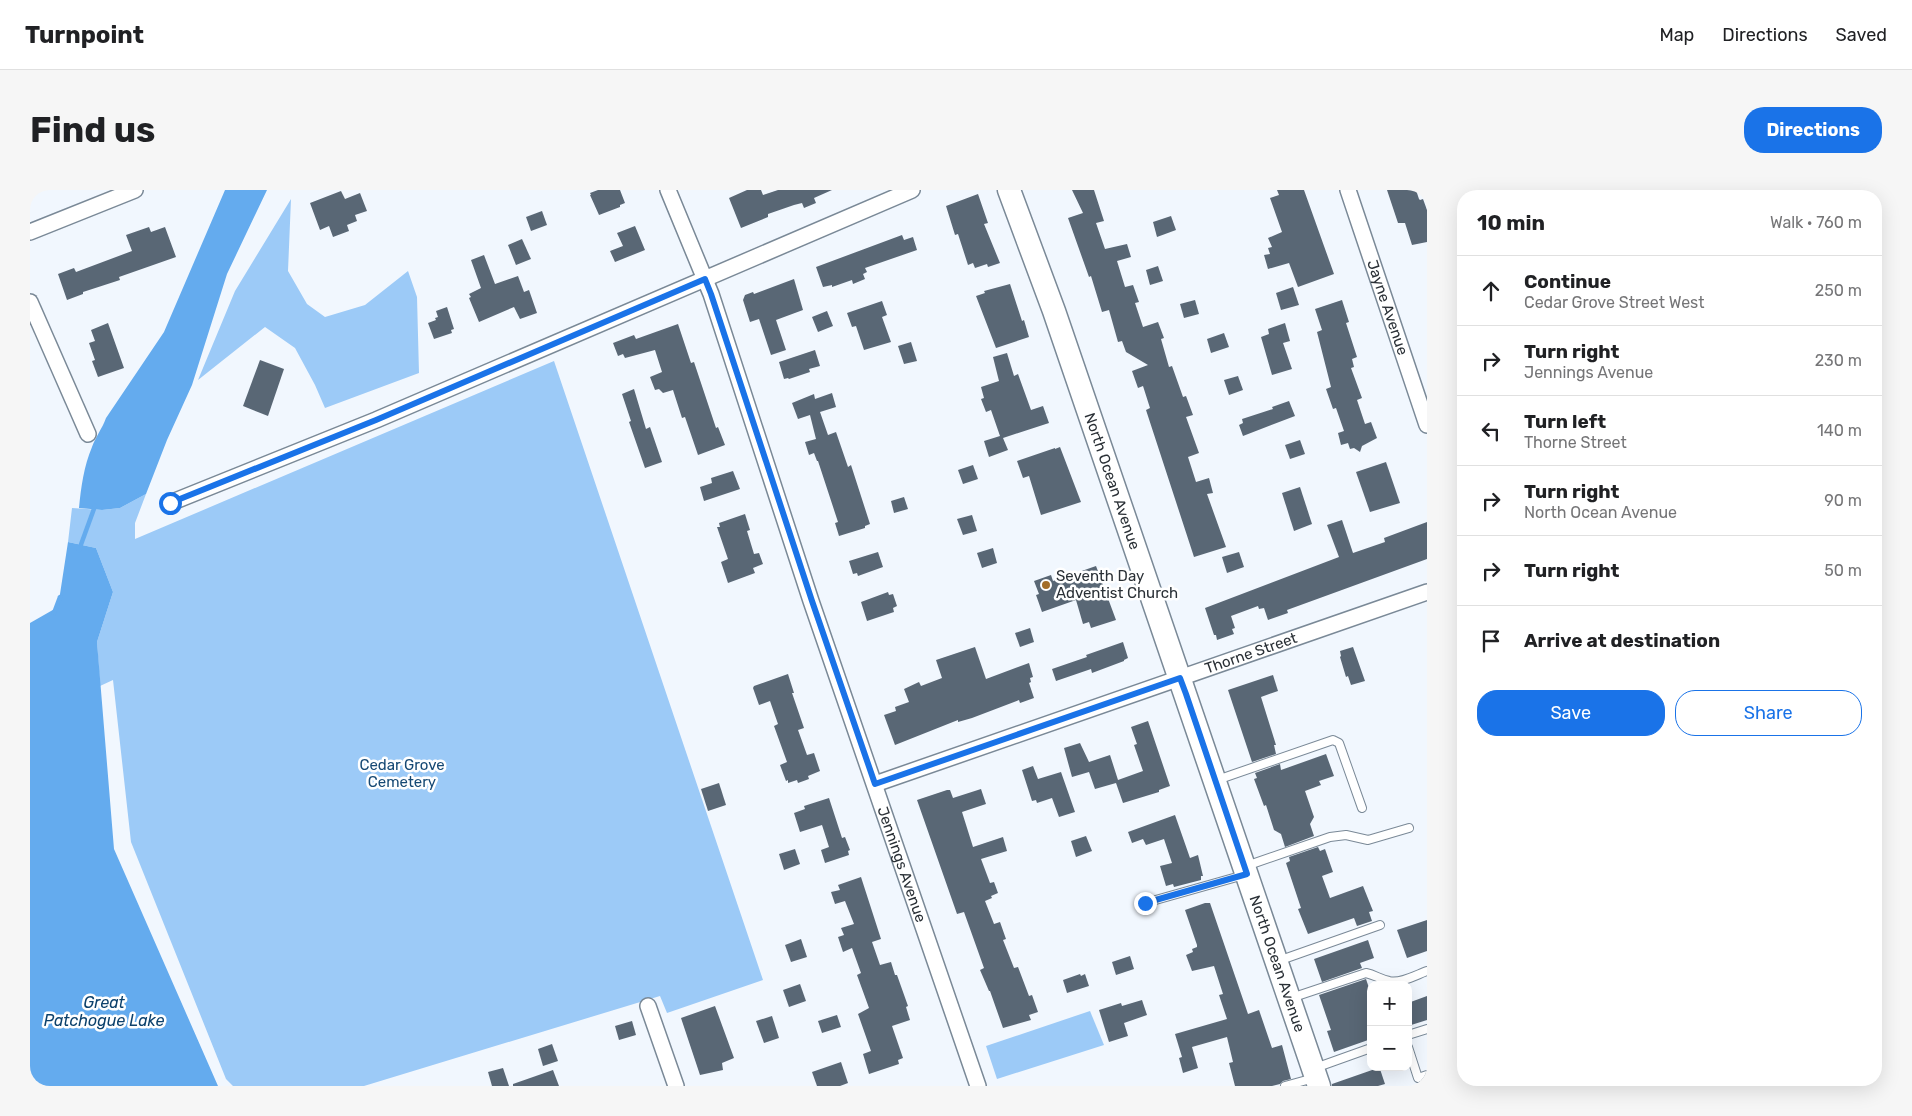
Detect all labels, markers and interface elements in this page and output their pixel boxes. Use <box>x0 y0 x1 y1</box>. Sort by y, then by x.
text: Turnpoint <box>25 21 144 49</box>
text: Map <box>1659 24 1694 46</box>
text: Directions <box>1722 24 1808 46</box>
text: Saved <box>1836 24 1887 46</box>
button: Directions <box>1744 107 1882 153</box>
text: Find us <box>30 109 155 151</box>
text: 10 min <box>1477 210 1545 235</box>
text: Walk · 760 m <box>1770 213 1862 232</box>
street label: Jayne Avenue <box>1363 258 1412 357</box>
text: Continue <box>1524 270 1611 293</box>
icon: ahead <box>1477 277 1505 305</box>
text: 250 m <box>1815 281 1862 300</box>
text: Cedar Grove Street West <box>1524 293 1705 312</box>
text: Turn right <box>1524 340 1619 363</box>
icon: right <box>1477 347 1505 375</box>
text: 230 m <box>1815 351 1862 370</box>
text: Jennings Avenue <box>1524 363 1653 382</box>
street label: North Ocean Avenue <box>1080 410 1144 552</box>
text: Turn left <box>1524 410 1606 433</box>
icon: left <box>1477 417 1505 445</box>
text: 140 m <box>1817 421 1862 440</box>
text: Thorne Street <box>1524 433 1627 452</box>
text: Turn right <box>1524 480 1619 503</box>
icon: right <box>1477 487 1505 515</box>
text: 90 m <box>1824 491 1862 510</box>
route start <box>159 492 182 515</box>
text: North Ocean Avenue <box>1524 503 1677 522</box>
icon: right <box>1477 557 1505 585</box>
text: Turn right <box>1524 559 1619 582</box>
text: 50 m <box>1824 561 1862 580</box>
place label: Seventh Day Adventist Church <box>1056 567 1178 602</box>
marker: Seventh Day Adventist Church <box>1040 579 1052 591</box>
icon: arrive <box>1477 627 1505 655</box>
street label: Thorne Street <box>1202 629 1300 678</box>
text: Arrive at destination <box>1524 629 1720 652</box>
button: Save <box>1477 690 1665 736</box>
button: Share <box>1675 690 1862 736</box>
park label: Cedar Grove Cemetery <box>359 756 445 791</box>
street label: Jennings Avenue <box>873 804 930 925</box>
route end <box>1134 892 1157 915</box>
street label: North Ocean Avenue <box>1245 893 1309 1035</box>
map controls <box>1367 981 1412 1071</box>
button: + <box>1367 981 1412 1026</box>
water label: Great Patchogue Lake <box>44 993 164 1030</box>
button: − <box>1367 1026 1412 1071</box>

